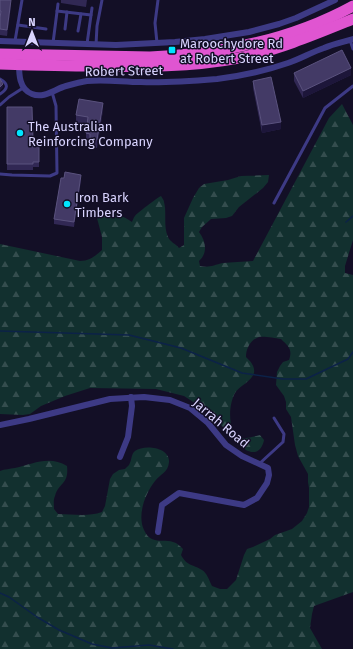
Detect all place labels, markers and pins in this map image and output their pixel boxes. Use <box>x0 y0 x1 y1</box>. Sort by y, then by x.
place label: Maroochydore Rd at Robert Street <box>180 36 283 66</box>
marker: Maroochydore Rd at Robert Street <box>167 45 177 55</box>
place label: The Australian Reinforcing Company <box>28 119 153 149</box>
marker: The Australian Reinforcing Company <box>15 128 25 138</box>
place label: Iron Bark Timbers <box>75 190 129 220</box>
marker: Iron Bark Timbers <box>62 199 72 209</box>

